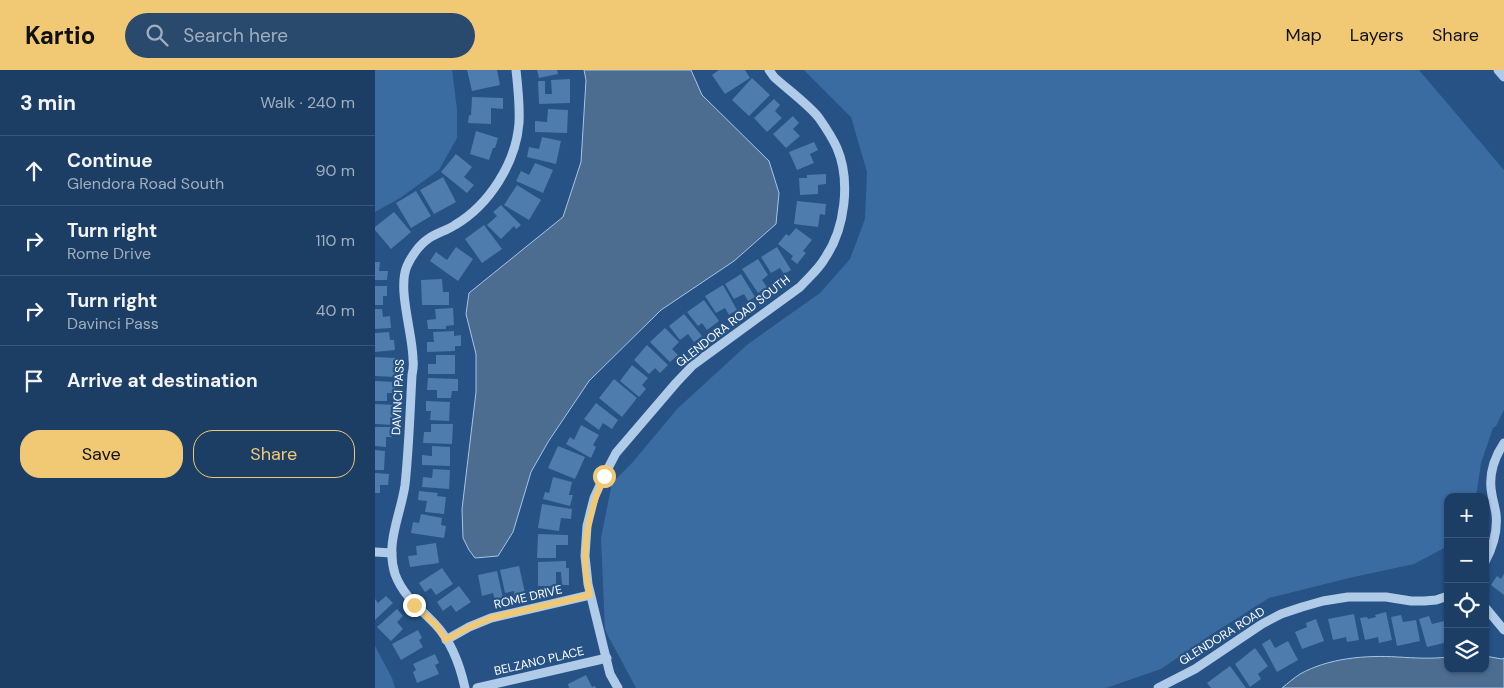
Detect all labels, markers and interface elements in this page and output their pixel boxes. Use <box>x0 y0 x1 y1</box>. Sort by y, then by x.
search box <box>125 13 475 58</box>
text: Kartio <box>25 20 95 51</box>
icon: search <box>143 21 171 49</box>
text: Search here <box>183 23 288 48</box>
text: Map <box>1286 23 1322 47</box>
text: Layers <box>1350 23 1404 47</box>
text: Share <box>1432 23 1479 47</box>
text: 3 min <box>20 89 76 117</box>
text: Walk · 240 m <box>260 92 355 113</box>
text: Continue <box>67 148 153 173</box>
icon: ahead <box>20 157 48 185</box>
text: 90 m <box>315 160 355 181</box>
text: Glendora Road South <box>67 173 224 194</box>
text: Turn right <box>67 218 157 243</box>
icon: right <box>20 227 48 255</box>
text: 110 m <box>316 230 355 251</box>
text: Rome Drive <box>67 243 151 264</box>
street label: GLENDORA ROAD SOUTH <box>673 271 793 371</box>
text: Turn right <box>67 288 157 313</box>
icon: right <box>20 297 48 325</box>
text: 40 m <box>316 300 355 321</box>
text: Davinci Pass <box>67 313 159 334</box>
street label: DAVINCI PASS <box>388 359 408 435</box>
icon: arrive <box>20 367 48 395</box>
text: Arrive at destination <box>67 368 258 393</box>
button: Save <box>20 430 183 478</box>
button: Share <box>193 430 355 478</box>
route start <box>593 465 616 488</box>
map controls <box>1444 493 1489 673</box>
button: + <box>1444 493 1489 538</box>
button: − <box>1444 538 1489 583</box>
street label: ROME DRIVE <box>492 581 564 613</box>
button: locate <box>1444 583 1489 628</box>
route end <box>403 594 426 617</box>
street label: GLENDORA ROAD <box>1176 603 1268 669</box>
button: layers <box>1444 628 1489 673</box>
street label: BELZANO PLACE <box>493 643 586 679</box>

